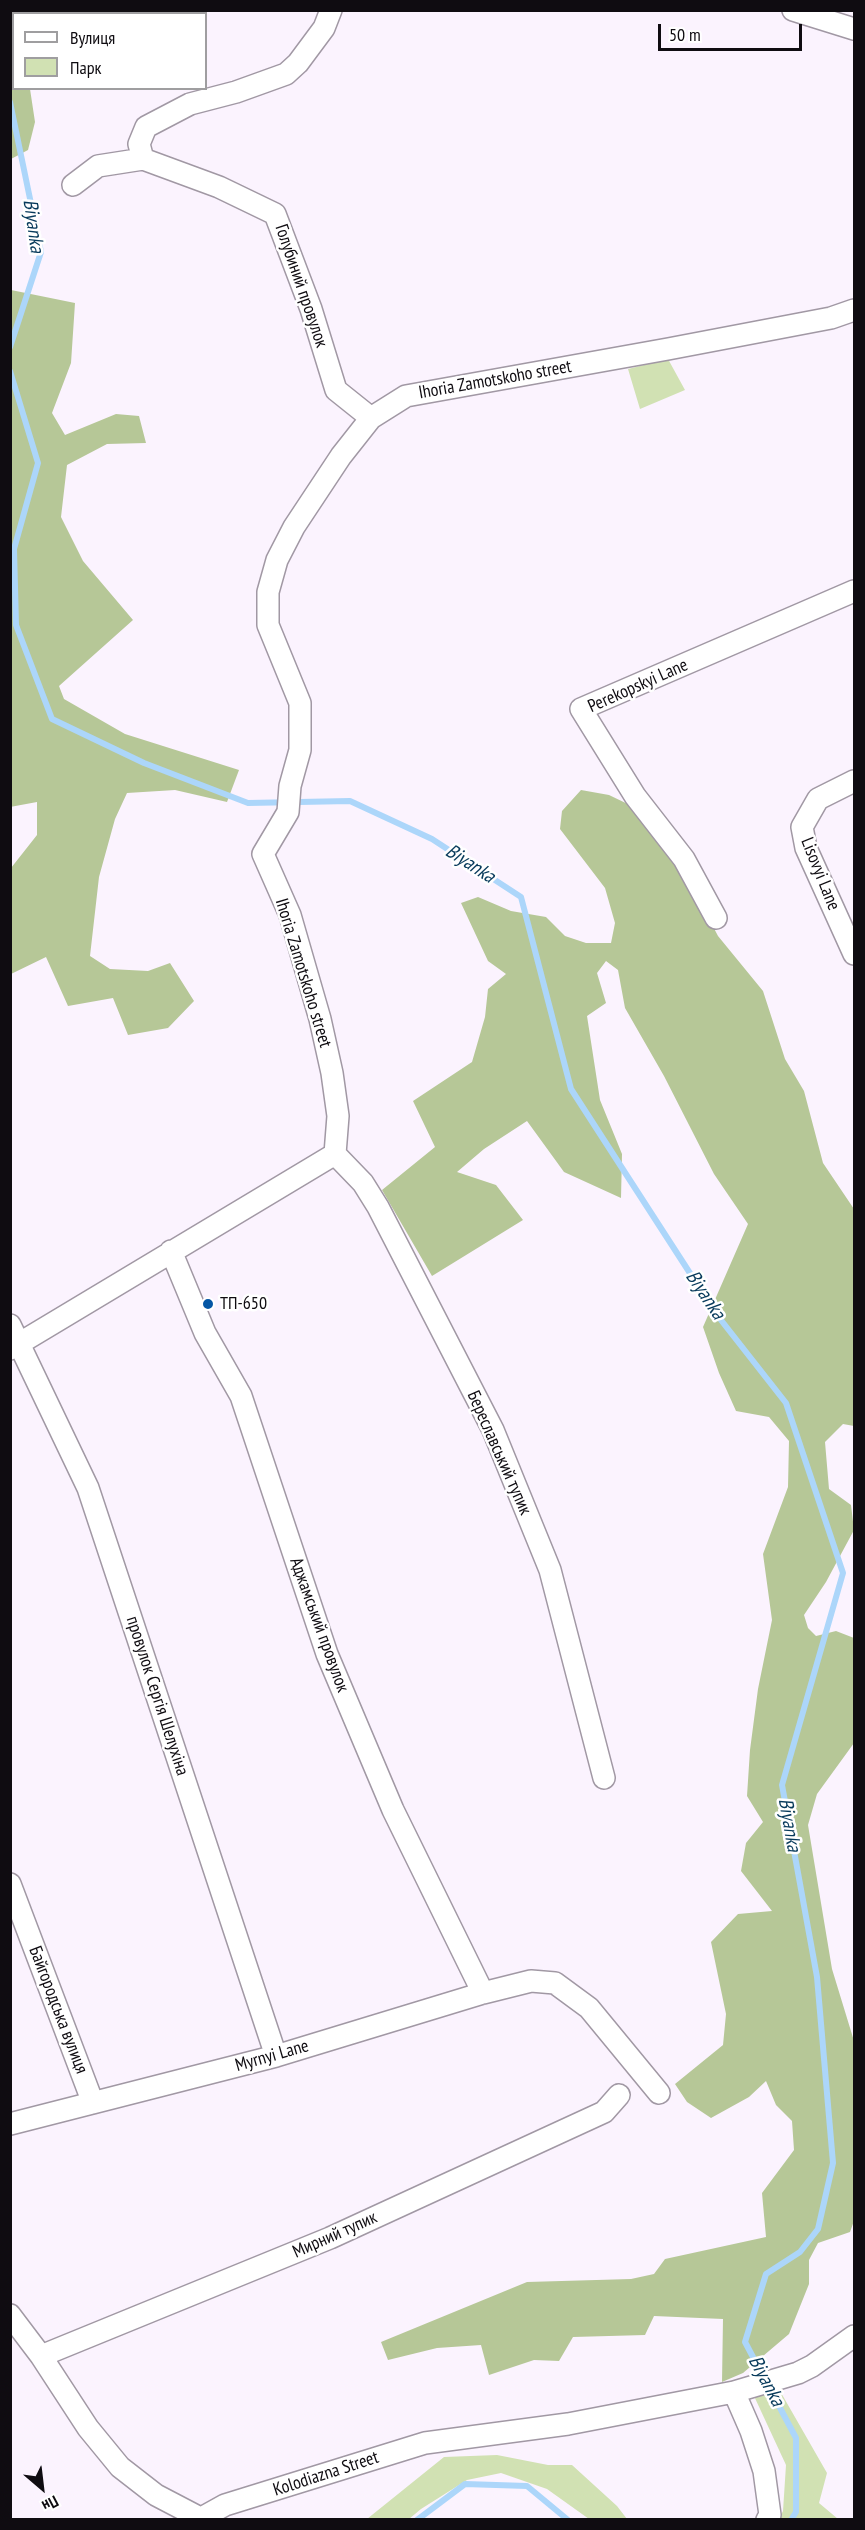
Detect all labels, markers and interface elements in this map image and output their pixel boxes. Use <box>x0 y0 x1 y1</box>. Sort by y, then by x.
legend <box>12 12 207 90</box>
scale bar <box>661 12 805 50</box>
text: 50 m <box>669 23 701 46</box>
text: Вулиця <box>70 26 115 49</box>
text: Парк <box>70 56 101 79</box>
water label: Biyanka <box>17 198 49 254</box>
street label: Голубиний провулок <box>270 222 332 350</box>
street label: Ihoria Zamotskoho street <box>417 356 573 404</box>
street label: Perekopskyi Lane <box>585 654 691 718</box>
street label: Lisovyi Lane <box>796 834 844 914</box>
water label: Biyanka <box>441 839 499 889</box>
street label: Ihoria Zamotskoho street <box>270 896 336 1050</box>
water label: Biyanka <box>680 1266 730 1324</box>
place label: ТП-650 <box>220 1293 267 1315</box>
marker: ТП-650 <box>201 1297 215 1311</box>
street label: Береславський тупик <box>462 1388 536 1518</box>
street label: Аджамський провулок <box>285 1555 353 1695</box>
street label: провулок Сергія Шелухіна <box>121 1614 193 1778</box>
water label: Biyanka <box>773 1796 805 1854</box>
street label: Байгородська вулиця <box>24 1943 92 2077</box>
street label: Myrnyi Lane <box>233 2035 311 2077</box>
street label: Мирний тупик <box>290 2207 380 2263</box>
water label: Biyanka <box>743 2352 789 2410</box>
street label: Kolodiazna Street <box>271 2447 381 2501</box>
north arrow <box>12 2458 72 2518</box>
text: Пн <box>39 2491 62 2516</box>

